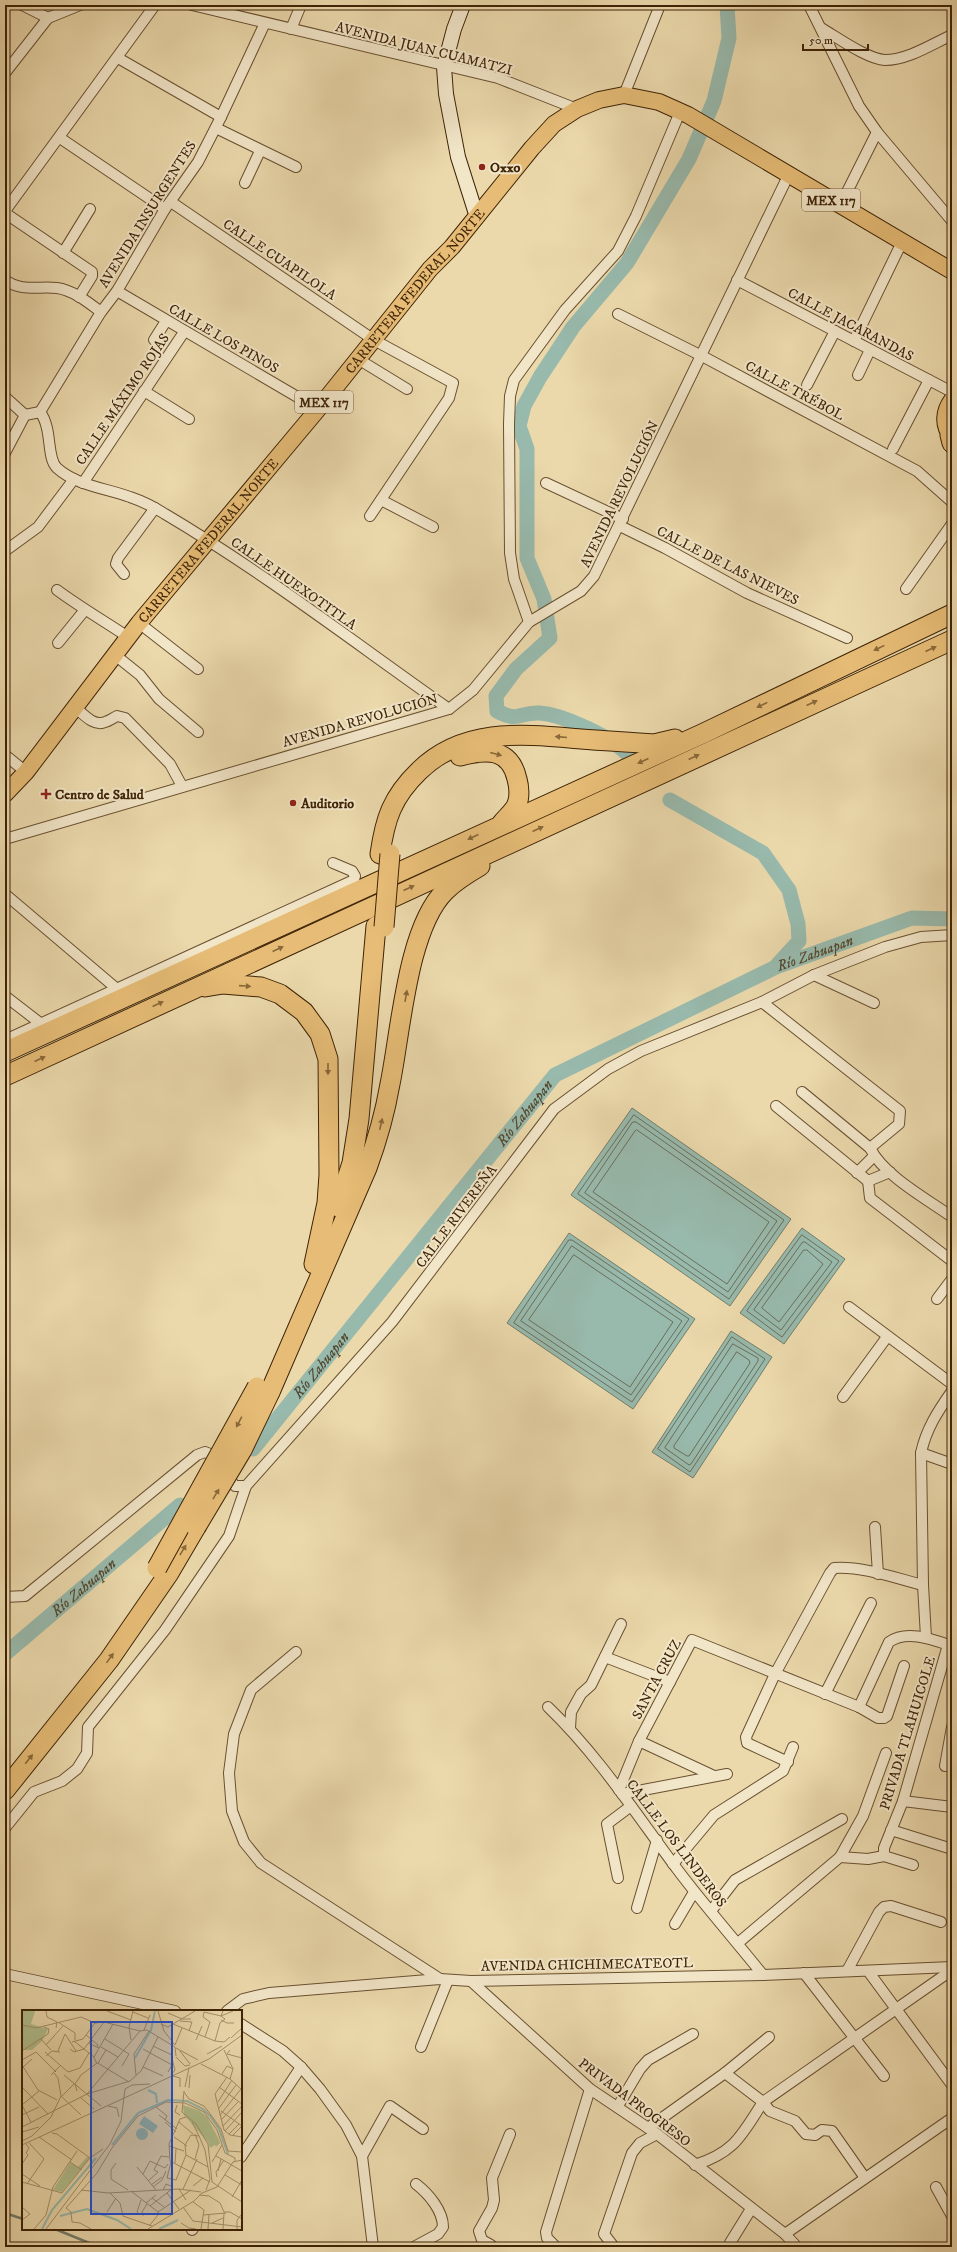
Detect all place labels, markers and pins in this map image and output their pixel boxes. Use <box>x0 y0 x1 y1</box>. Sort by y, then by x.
place label: Oxxo <box>490 159 521 177</box>
marker: Oxxo <box>477 162 487 172</box>
place label: Centro de Salud <box>55 786 145 804</box>
marker: Centro de Salud <box>40 788 52 800</box>
place label: Auditorio <box>300 795 354 813</box>
marker: Auditorio <box>288 798 298 808</box>

